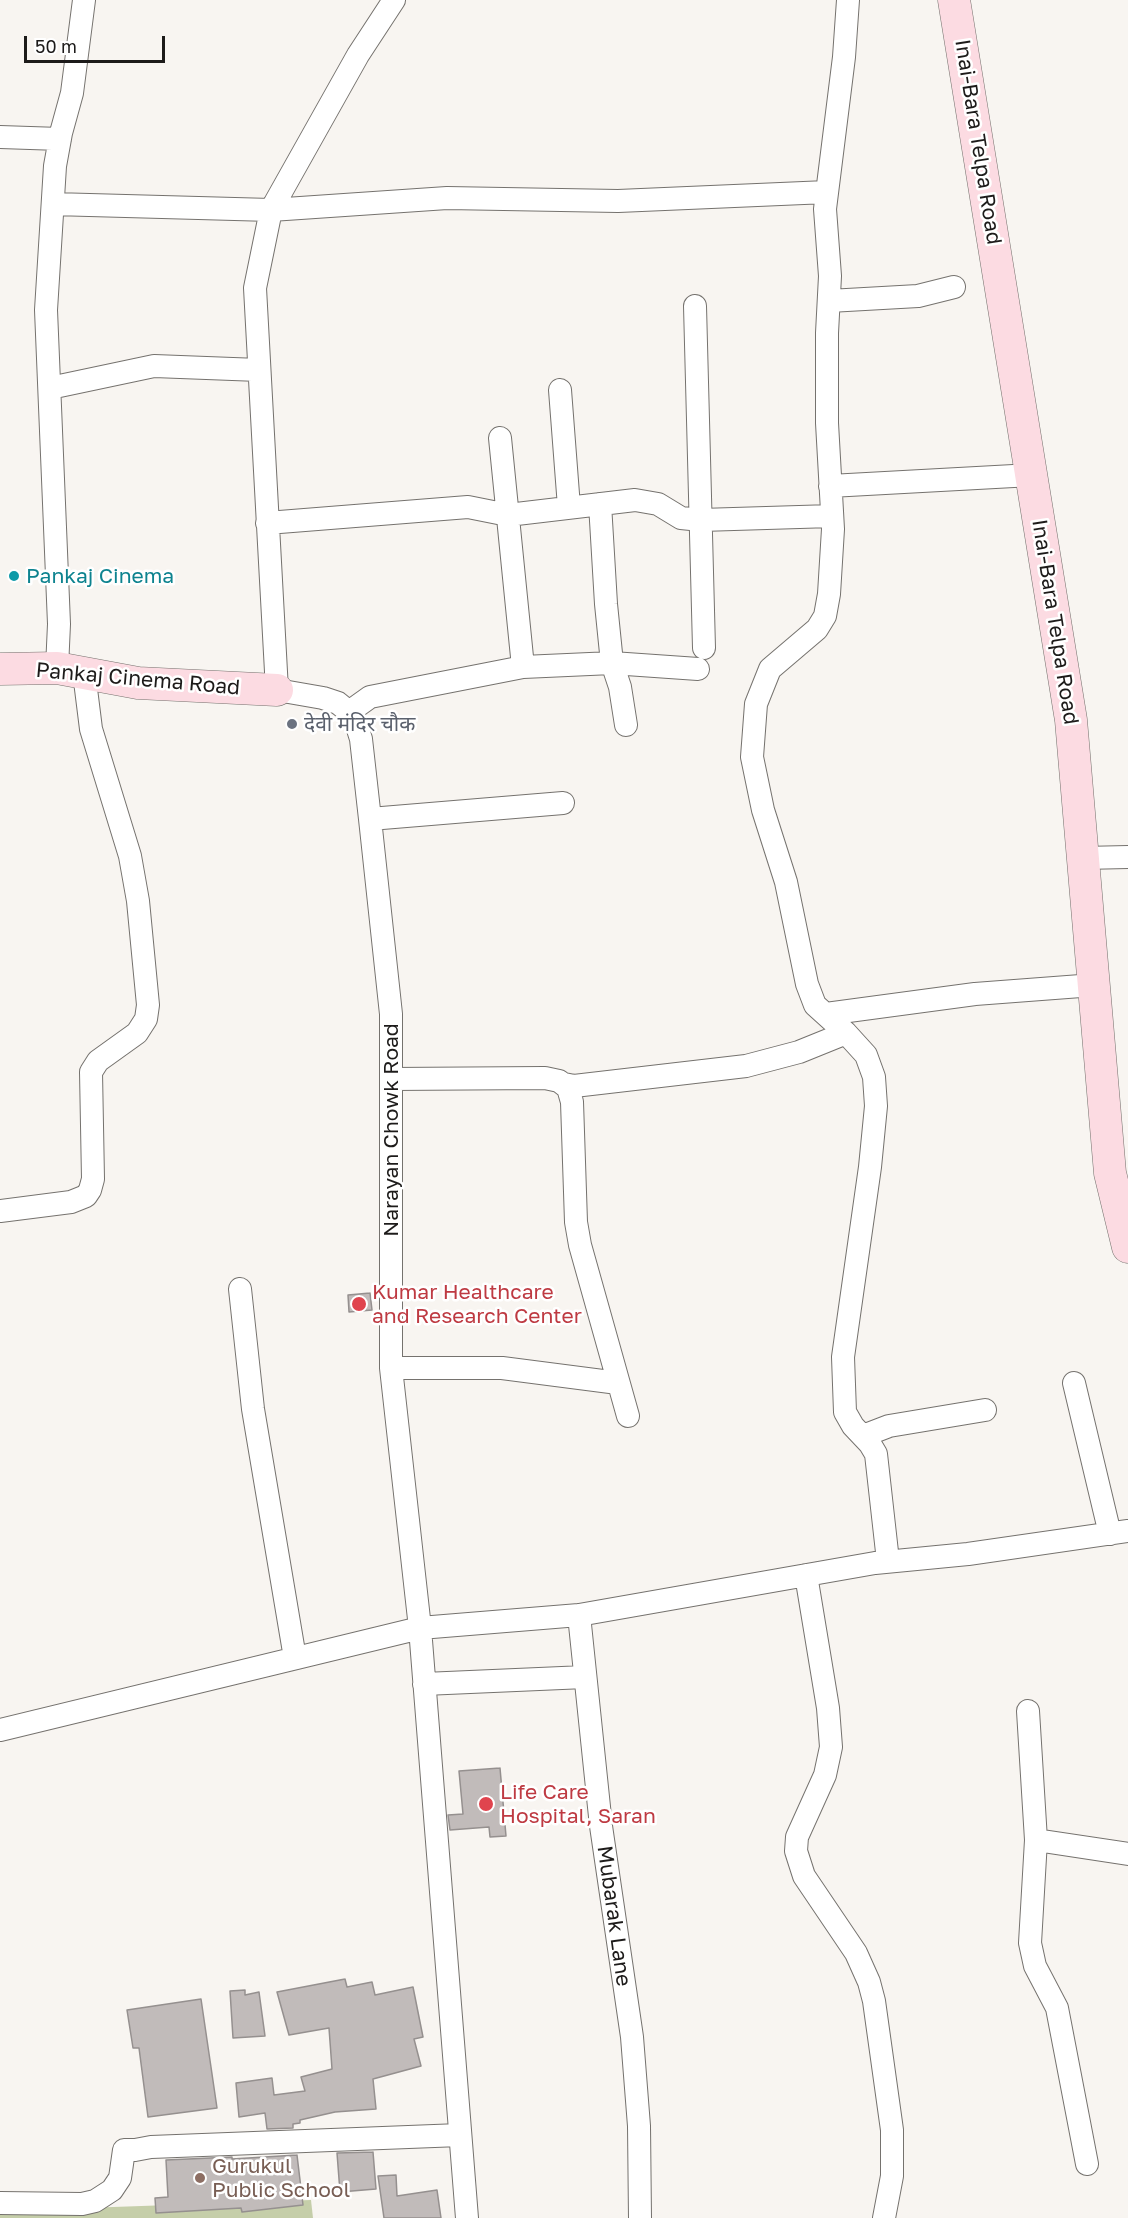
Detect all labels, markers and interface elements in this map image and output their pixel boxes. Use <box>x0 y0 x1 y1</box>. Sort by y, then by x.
scale bar <box>27 24 168 62</box>
text: 50 m <box>35 35 77 57</box>
street label: Inai-Bara Telpa Road <box>949 38 1007 246</box>
street label: Inai-Bara Telpa Road <box>1026 518 1084 726</box>
place label: Pankaj Cinema <box>26 563 174 589</box>
marker: Pankaj Cinema <box>7 569 21 583</box>
street label: Pankaj Cinema Road <box>35 658 241 700</box>
place label: देवी मंदिर चौक <box>304 711 415 737</box>
marker: देवी मंदिर चौक <box>285 717 299 731</box>
street label: Narayan Chowk Road <box>378 1023 404 1237</box>
place label: Kumar Healthcare and Research Center <box>372 1279 582 1329</box>
marker: Kumar Healthcare and Research Center <box>350 1295 368 1313</box>
place label: Life Care Hospital, Saran <box>500 1779 656 1829</box>
marker: Life Care Hospital, Saran <box>477 1795 495 1813</box>
street label: Mubarak Lane <box>592 1844 636 1988</box>
place label: Gurukul Public School <box>212 2153 350 2203</box>
marker: Gurukul Public School <box>193 2171 207 2185</box>

